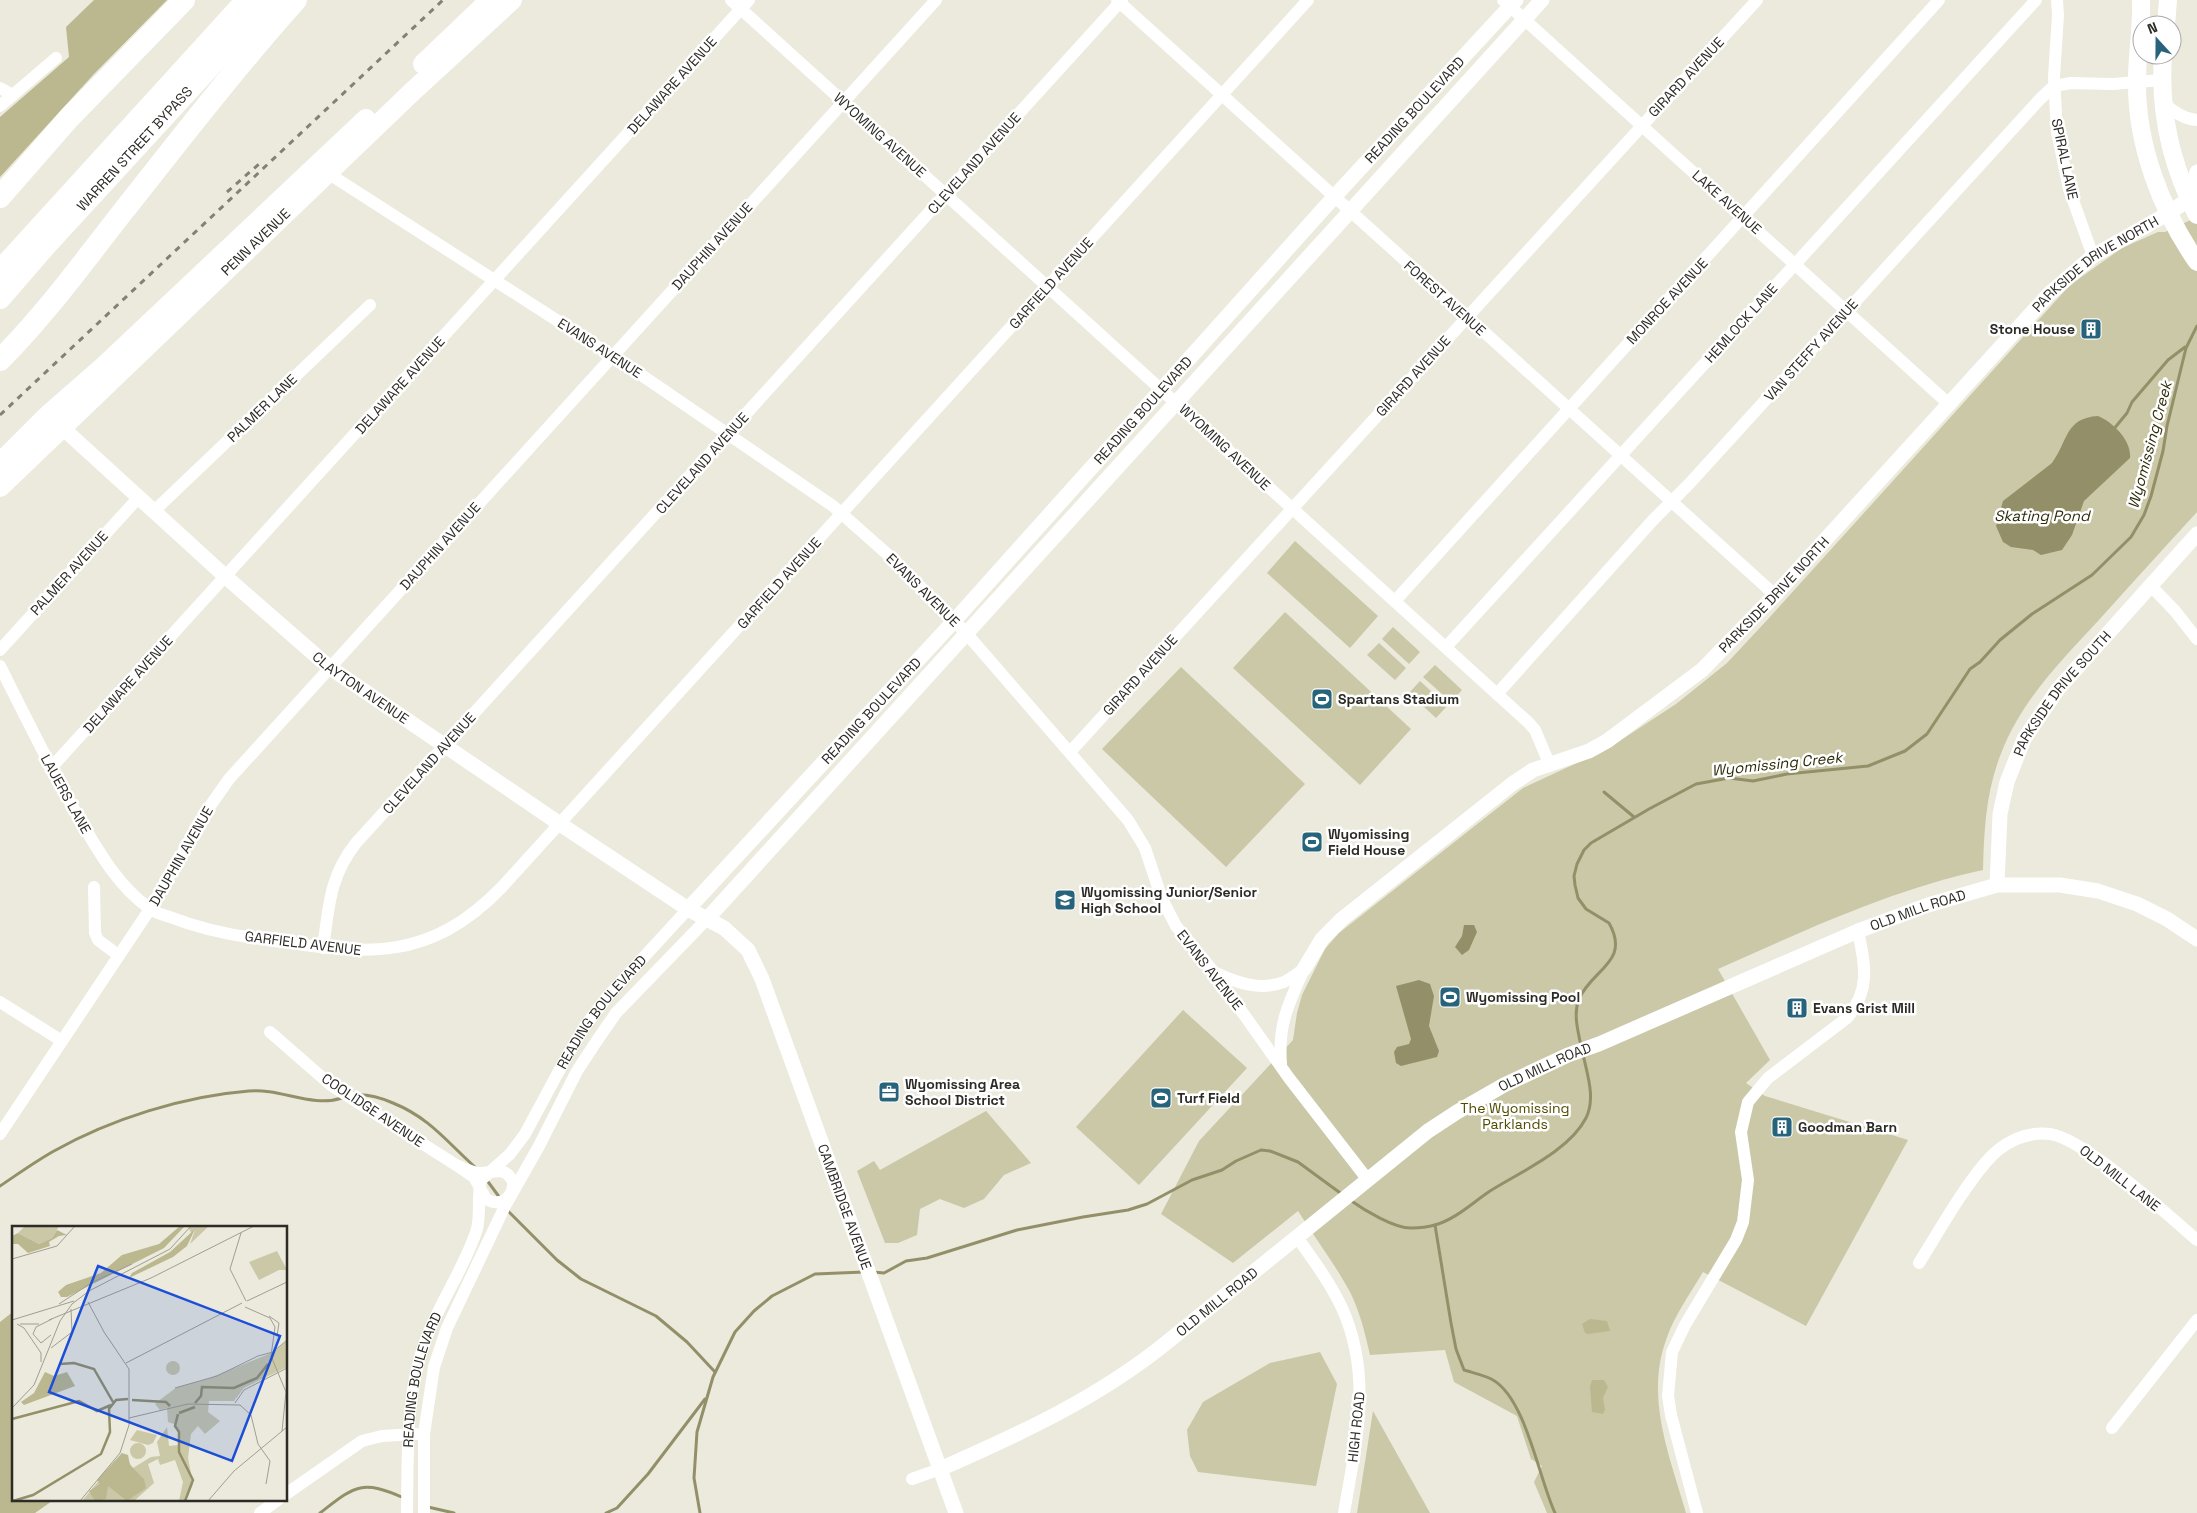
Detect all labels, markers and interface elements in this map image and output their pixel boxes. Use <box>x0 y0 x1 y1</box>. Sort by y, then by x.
north arrow <box>2132 15 2182 65</box>
text: N <box>2145 18 2160 38</box>
street label: DELAWARE AVENUE <box>623 32 721 138</box>
street label: GIRARD AVENUE <box>1644 33 1728 121</box>
street label: READING BOULEVARD <box>1361 53 1468 167</box>
street label: WARREN STREET BYPASS <box>73 83 196 215</box>
street label: WYOMING AVENUE <box>830 89 930 181</box>
street label: CLEVELAND AVENUE <box>924 108 1024 218</box>
street label: SPIRAL LANE <box>2048 117 2082 201</box>
street label: LAKE AVENUE <box>1688 166 1766 238</box>
street label: DAUPHIN AVENUE <box>668 198 756 294</box>
street label: PENN AVENUE <box>217 204 294 279</box>
street label: PARKSIDE DRIVE NORTH <box>2028 212 2162 316</box>
street label: GARFIELD AVENUE <box>1005 233 1097 333</box>
street label: MONROE AVENUE <box>1622 254 1712 348</box>
street label: FOREST AVENUE <box>1400 256 1490 340</box>
street label: HEMLOCK LANE <box>1701 279 1781 366</box>
street label: VAN STEFFY AVENUE <box>1760 295 1862 405</box>
street label: EVANS AVENUE <box>554 314 646 382</box>
building icon: Stone House <box>2079 317 2103 341</box>
place label: Stone House <box>1990 320 2075 338</box>
street label: DELAWARE AVENUE <box>351 332 449 438</box>
street label: GIRARD AVENUE <box>1372 332 1454 420</box>
street label: READING BOULEVARD <box>1090 353 1196 468</box>
street label: PALMER LANE <box>223 370 301 446</box>
water label: Wyomissing Creek <box>2123 377 2176 511</box>
street label: WYOMING AVENUE <box>1176 400 1275 494</box>
street label: CLEVELAND AVENUE <box>652 408 752 518</box>
street label: DAUPHIN AVENUE <box>396 498 484 594</box>
water label: Skating Pond <box>1994 506 2092 525</box>
street label: PALMER AVENUE <box>26 527 112 619</box>
street label: GARFIELD AVENUE <box>733 533 825 633</box>
street label: PARKSIDE DRIVE NORTH <box>1715 533 1833 657</box>
street label: EVANS AVENUE <box>882 549 964 631</box>
street label: PARKSIDE DRIVE SOUTH <box>2009 627 2115 759</box>
street label: DELAWARE AVENUE <box>79 631 177 737</box>
street label: GIRARD AVENUE <box>1099 631 1181 719</box>
street label: CLAYTON AVENUE <box>309 648 413 728</box>
street label: READING BOULEVARD <box>817 654 925 768</box>
sports icon: Spartans Stadium <box>1310 687 1334 711</box>
place label: Spartans Stadium <box>1338 690 1459 708</box>
street label: CLEVELAND AVENUE <box>379 708 479 818</box>
water label: Wyomissing Creek <box>1711 747 1845 780</box>
street label: LAUERS LANE <box>37 751 95 837</box>
street label: DAUPHIN AVENUE <box>145 803 217 909</box>
place label: Wyomissing Field House <box>1328 825 1409 859</box>
sports icon: Wyomissing Field House <box>1300 830 1324 854</box>
place label: Wyomissing Junior/Senior High School <box>1081 883 1258 917</box>
street label: OLD MILL ROAD <box>1867 886 1968 935</box>
school or university icon: Wyomissing Junior/Senior High School <box>1053 888 1077 912</box>
street label: EVANS AVENUE <box>1173 926 1247 1014</box>
street label: GARFIELD AVENUE <box>244 927 362 959</box>
street label: READING BOULEVARD <box>553 951 650 1072</box>
sports icon: Wyomissing Pool <box>1438 985 1462 1009</box>
place label: Wyomissing Pool <box>1466 988 1580 1006</box>
building icon: Evans Grist Mill <box>1785 996 1809 1020</box>
place label: Evans Grist Mill <box>1813 999 1915 1017</box>
street label: OLD MILL ROAD <box>1495 1038 1594 1096</box>
street label: COOLIDGE AVENUE <box>318 1069 428 1151</box>
place label: Wyomissing Area School District <box>905 1075 1020 1109</box>
office icon: Wyomissing Area School District <box>877 1080 901 1104</box>
sports icon: Turf Field <box>1149 1086 1173 1110</box>
place label: Turf Field <box>1177 1089 1240 1107</box>
park label: The Wyomissing Parklands <box>1460 1099 1570 1133</box>
building icon: Goodman Barn <box>1770 1115 1794 1139</box>
place label: Goodman Barn <box>1798 1118 1897 1136</box>
street label: CAMBRIDGE AVENUE <box>814 1141 876 1272</box>
street label: OLD MILL LANE <box>2076 1141 2164 1215</box>
inset map <box>12 1226 288 1500</box>
street label: OLD MILL ROAD <box>1172 1263 1262 1340</box>
street label: READING BOULEVARD <box>399 1309 446 1448</box>
street label: HIGH ROAD <box>1343 1391 1369 1463</box>

